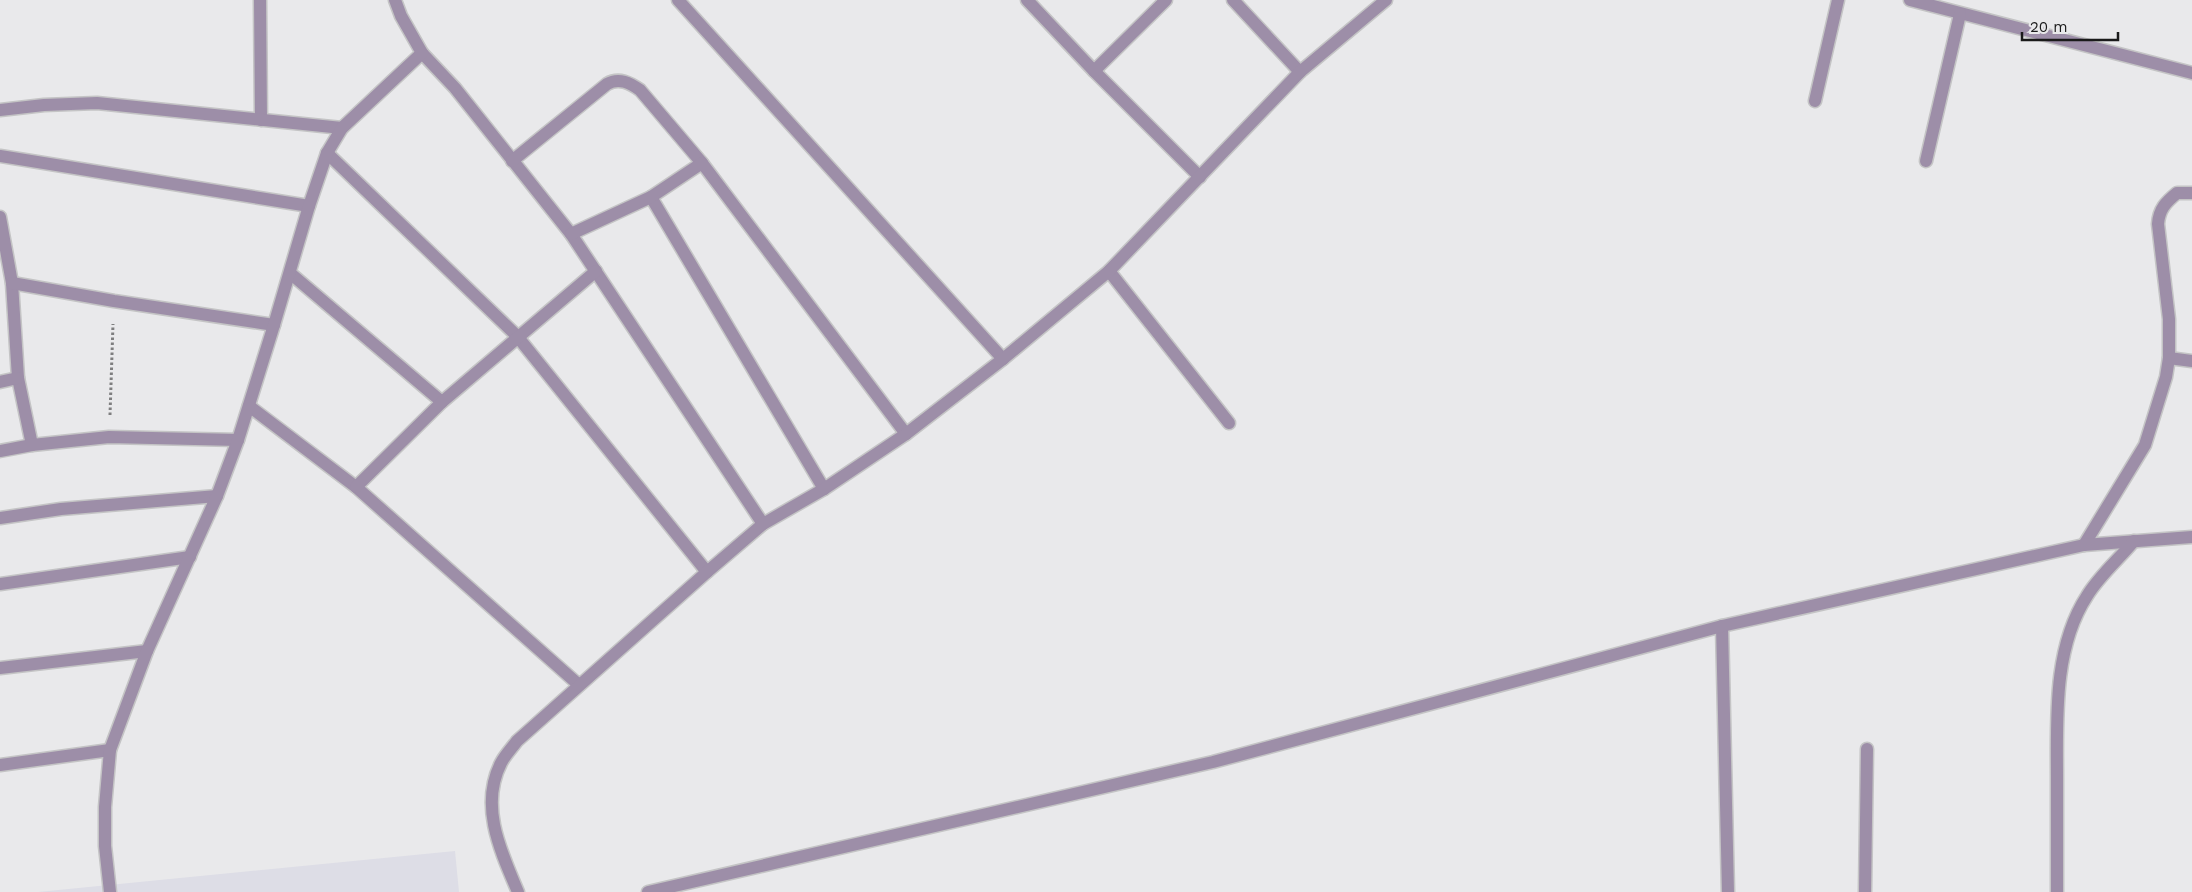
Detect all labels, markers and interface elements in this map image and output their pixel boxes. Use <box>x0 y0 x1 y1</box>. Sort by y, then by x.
scale bar <box>2022 10 2118 42</box>
text: 20 m <box>2030 18 2068 36</box>

